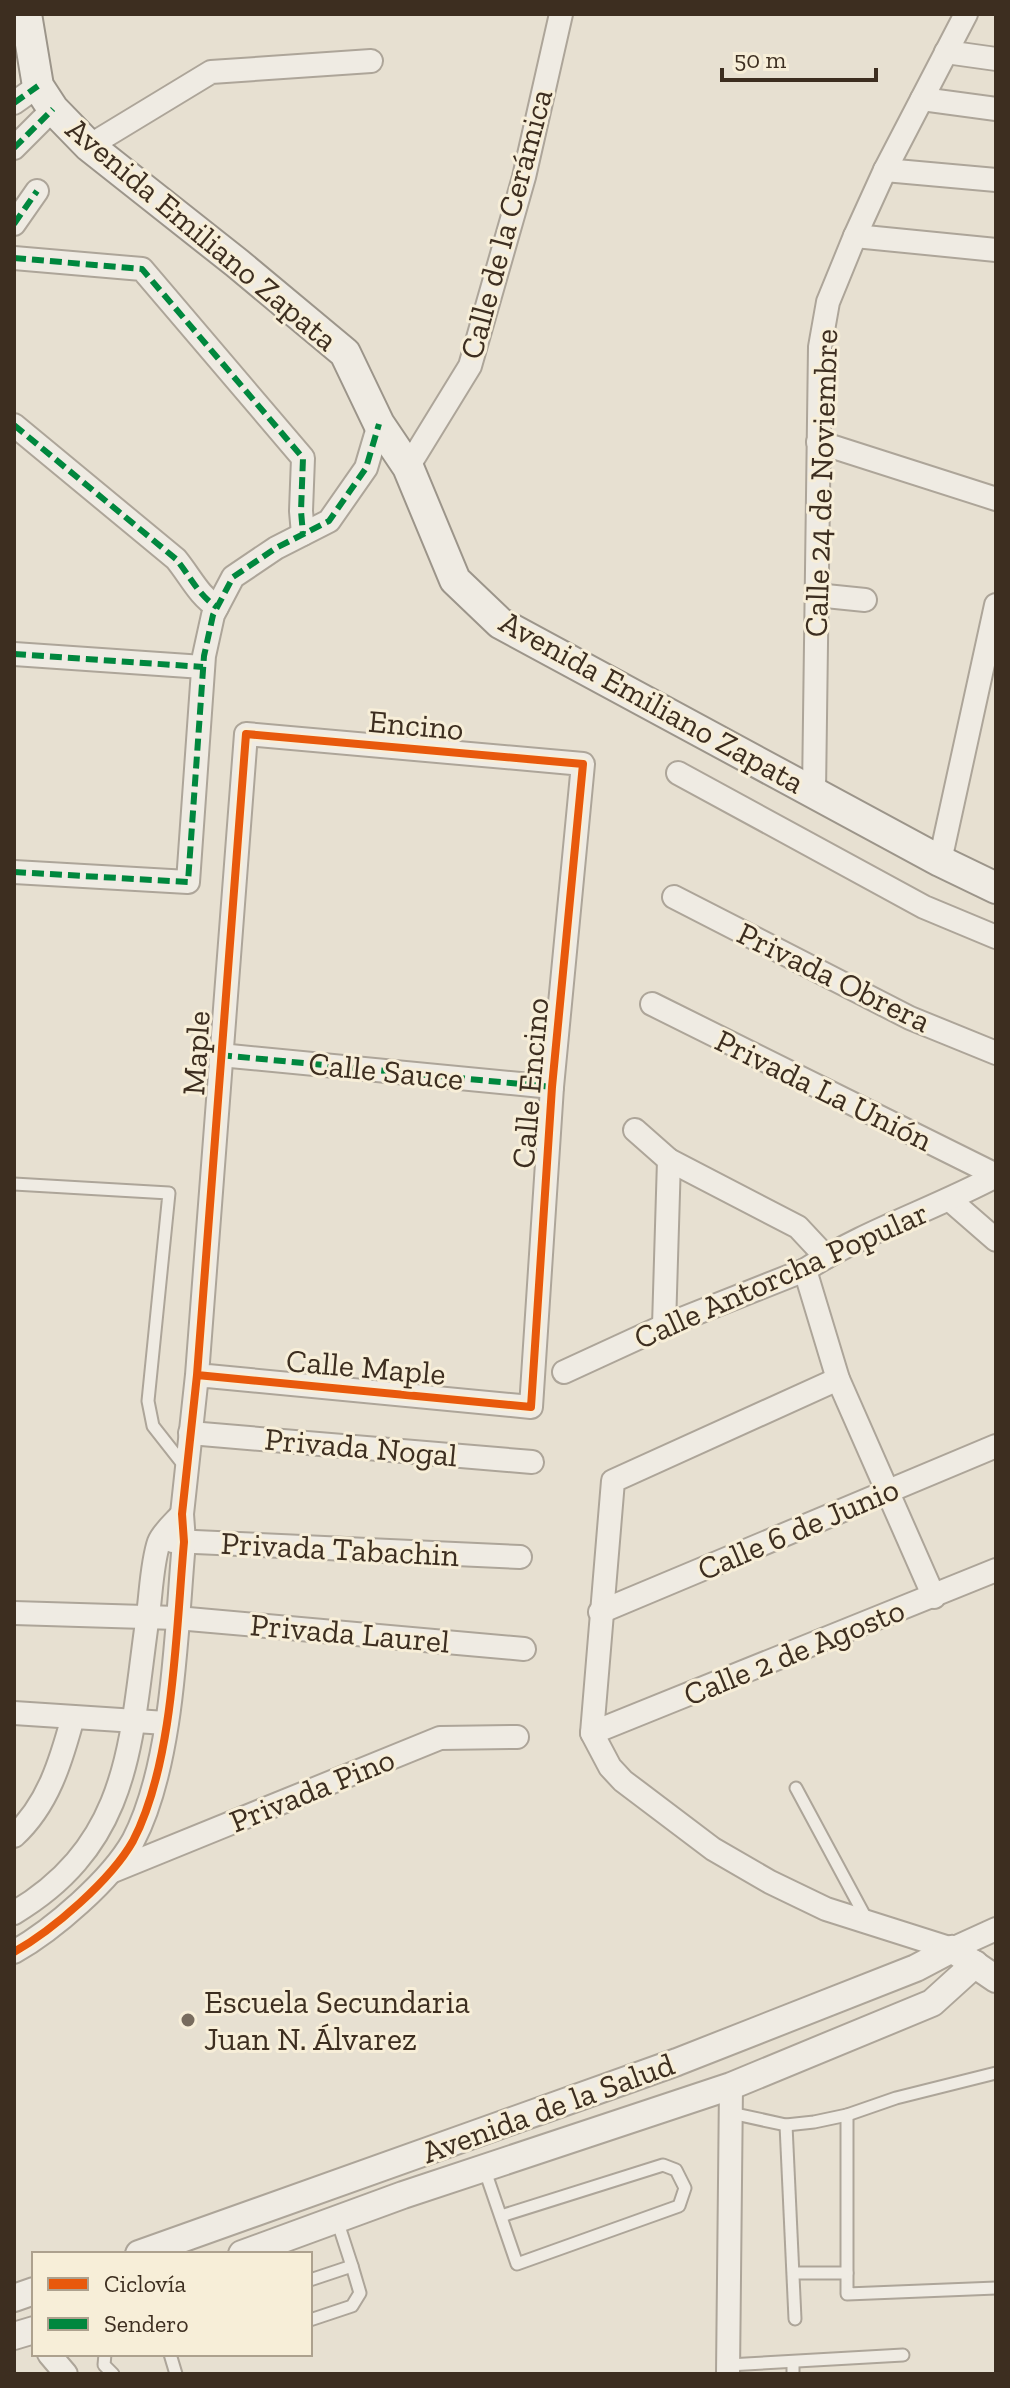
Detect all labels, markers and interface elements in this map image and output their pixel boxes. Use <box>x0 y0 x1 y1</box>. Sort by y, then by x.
scale bar <box>722 32 876 82</box>
text: 50 m <box>734 45 787 74</box>
street label: Calle de la Cerámica <box>452 85 560 363</box>
street label: Avenida Emiliano Zapata <box>59 109 345 359</box>
street label: Calle 24 de Noviembre <box>797 328 845 638</box>
street label: Avenida Emiliano Zapata <box>493 602 811 802</box>
street label: Encino <box>367 702 465 748</box>
street label: Privada Obrera <box>731 914 937 1040</box>
street label: Calle Encino <box>504 996 556 1170</box>
street label: Maple <box>174 1010 218 1096</box>
street label: Privada La Unión <box>709 1021 939 1159</box>
street label: Calle Sauce <box>307 1044 465 1098</box>
street label: Calle Antorcha Popular <box>628 1193 934 1357</box>
street label: Calle Maple <box>285 1341 447 1393</box>
street label: Privada Nogal <box>263 1420 459 1474</box>
street label: Calle 6 de Junio <box>692 1470 904 1588</box>
street label: Privada Tabachin <box>220 1524 461 1574</box>
street label: Calle 2 de Agosto <box>678 1590 910 1714</box>
street label: Privada Laurel <box>249 1605 451 1661</box>
street label: Privada Pino <box>224 1740 400 1840</box>
place label: Escuela Secundaria Juan N. Álvarez <box>204 1983 470 2058</box>
marker: Escuela Secundaria Juan N. Álvarez <box>179 2011 197 2029</box>
street label: Avenida de la Salud <box>417 2045 680 2171</box>
legend <box>32 2252 312 2356</box>
text: Ciclovía <box>104 2269 187 2298</box>
text: Sendero <box>104 2309 189 2338</box>

